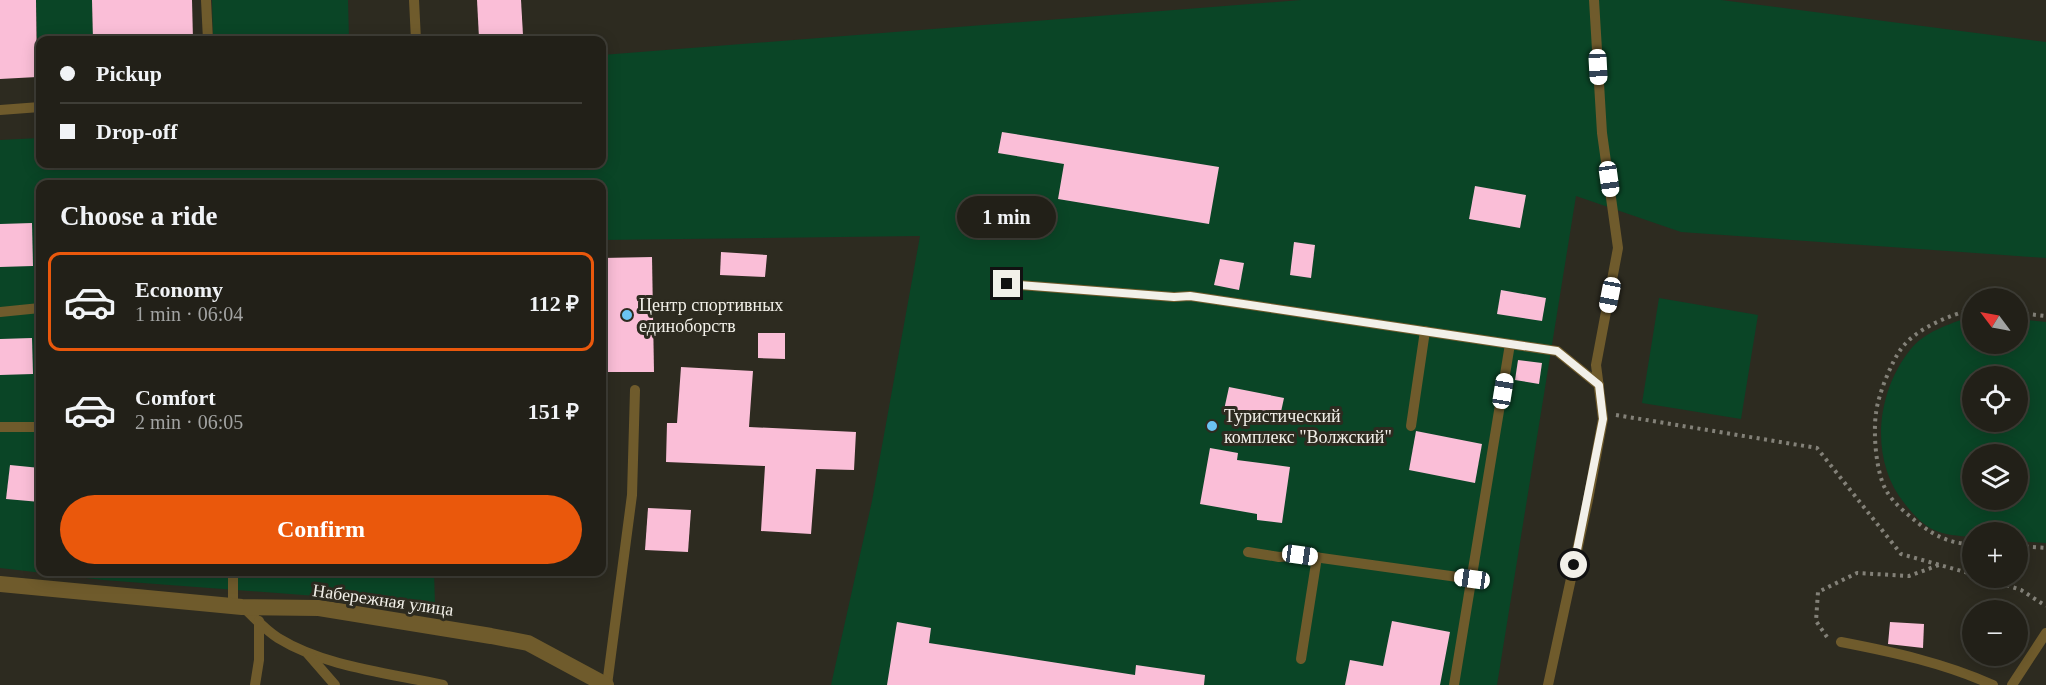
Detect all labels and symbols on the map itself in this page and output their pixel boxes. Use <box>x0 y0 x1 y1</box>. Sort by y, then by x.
car <box>1588 49 1608 85</box>
car <box>1598 160 1620 198</box>
callout: 1 min <box>958 197 1056 239</box>
route end <box>993 270 1020 297</box>
car <box>1598 276 1622 314</box>
north arrow <box>1962 288 2028 354</box>
place label: Центр спортивных единоборств <box>639 295 783 336</box>
marker: Центр спортивных единоборств <box>620 308 634 322</box>
car <box>1491 372 1515 410</box>
place label: Туристический комплекс "Волжский" <box>1224 406 1392 447</box>
marker: Туристический комплекс "Волжский" <box>1205 419 1219 433</box>
car <box>1281 544 1319 566</box>
route start <box>1560 551 1587 578</box>
car <box>1453 568 1491 590</box>
street label: Набережная улица <box>311 580 455 620</box>

